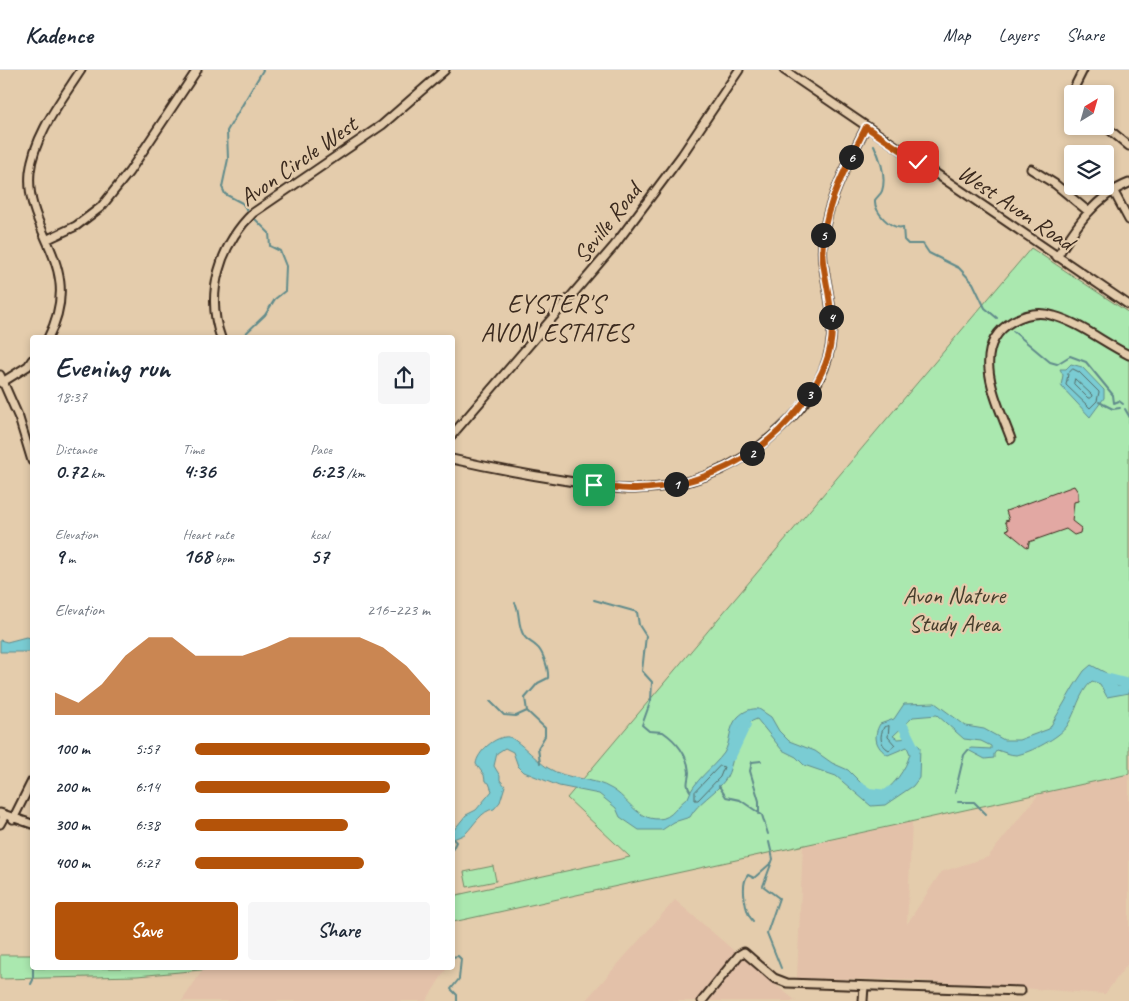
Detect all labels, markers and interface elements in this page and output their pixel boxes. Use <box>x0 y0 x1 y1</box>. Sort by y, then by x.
text: Kadence <box>25 20 93 50</box>
text: Map <box>943 24 971 46</box>
text: Layers <box>999 24 1038 46</box>
text: Share <box>1066 24 1104 46</box>
north arrow <box>1064 85 1114 135</box>
map controls <box>1064 85 1114 195</box>
street label: Avon Circle West <box>233 108 364 213</box>
pin <box>897 141 939 183</box>
pin: 6 <box>838 144 864 170</box>
button: layers <box>1064 145 1114 195</box>
icon: check <box>904 148 932 176</box>
text: 6 <box>848 149 855 166</box>
street label: West Avon Road <box>952 157 1083 259</box>
street label: Seville Road <box>566 174 650 269</box>
pin: 5 <box>810 222 836 248</box>
text: 5 <box>820 227 827 244</box>
district label: EYSTER'S AVON ESTATES <box>481 288 635 349</box>
pin: 4 <box>818 304 844 330</box>
text: 4 <box>828 309 835 326</box>
text: Evening run <box>55 350 170 385</box>
button: share <box>378 352 430 404</box>
pin: 3 <box>796 382 822 406</box>
text: 3 <box>806 386 813 403</box>
text: 18:37 <box>55 387 87 407</box>
pin: 2 <box>740 440 764 466</box>
text: Distance <box>55 441 97 458</box>
text: Time <box>183 441 204 458</box>
text: Pace <box>310 441 332 458</box>
text: 2 <box>749 445 756 462</box>
text: 0.72 <box>55 458 87 484</box>
text: 4:36 <box>183 458 216 484</box>
text: 6:23 <box>310 458 343 484</box>
pin <box>573 464 615 506</box>
text: km <box>87 465 105 482</box>
text: /km <box>343 465 365 482</box>
icon: arrive <box>580 471 608 499</box>
pin: 1 <box>664 472 688 496</box>
text: 1 <box>673 476 680 493</box>
text: Elevation <box>55 526 98 543</box>
text: Heart rate <box>183 526 234 543</box>
text: kcal <box>310 526 329 543</box>
text: 9 <box>55 543 64 569</box>
text: 168 <box>183 543 211 569</box>
text: 57 <box>310 543 329 569</box>
text: m <box>64 550 75 567</box>
text: bpm <box>211 550 234 567</box>
park label: Avon Nature Study Area <box>903 580 1007 638</box>
text: Elevation <box>55 600 104 620</box>
text: 216–223 m <box>367 600 430 620</box>
text: 100 m <box>55 739 90 759</box>
text: 5:57 <box>135 739 160 759</box>
text: 200 m <box>55 777 90 797</box>
text: 6:14 <box>135 777 160 797</box>
text: 300 m <box>55 815 90 835</box>
text: 6:38 <box>135 815 160 835</box>
text: 400 m <box>55 853 90 873</box>
text: 6:27 <box>135 853 160 873</box>
button: Save <box>55 902 238 960</box>
button: Share <box>248 902 430 960</box>

